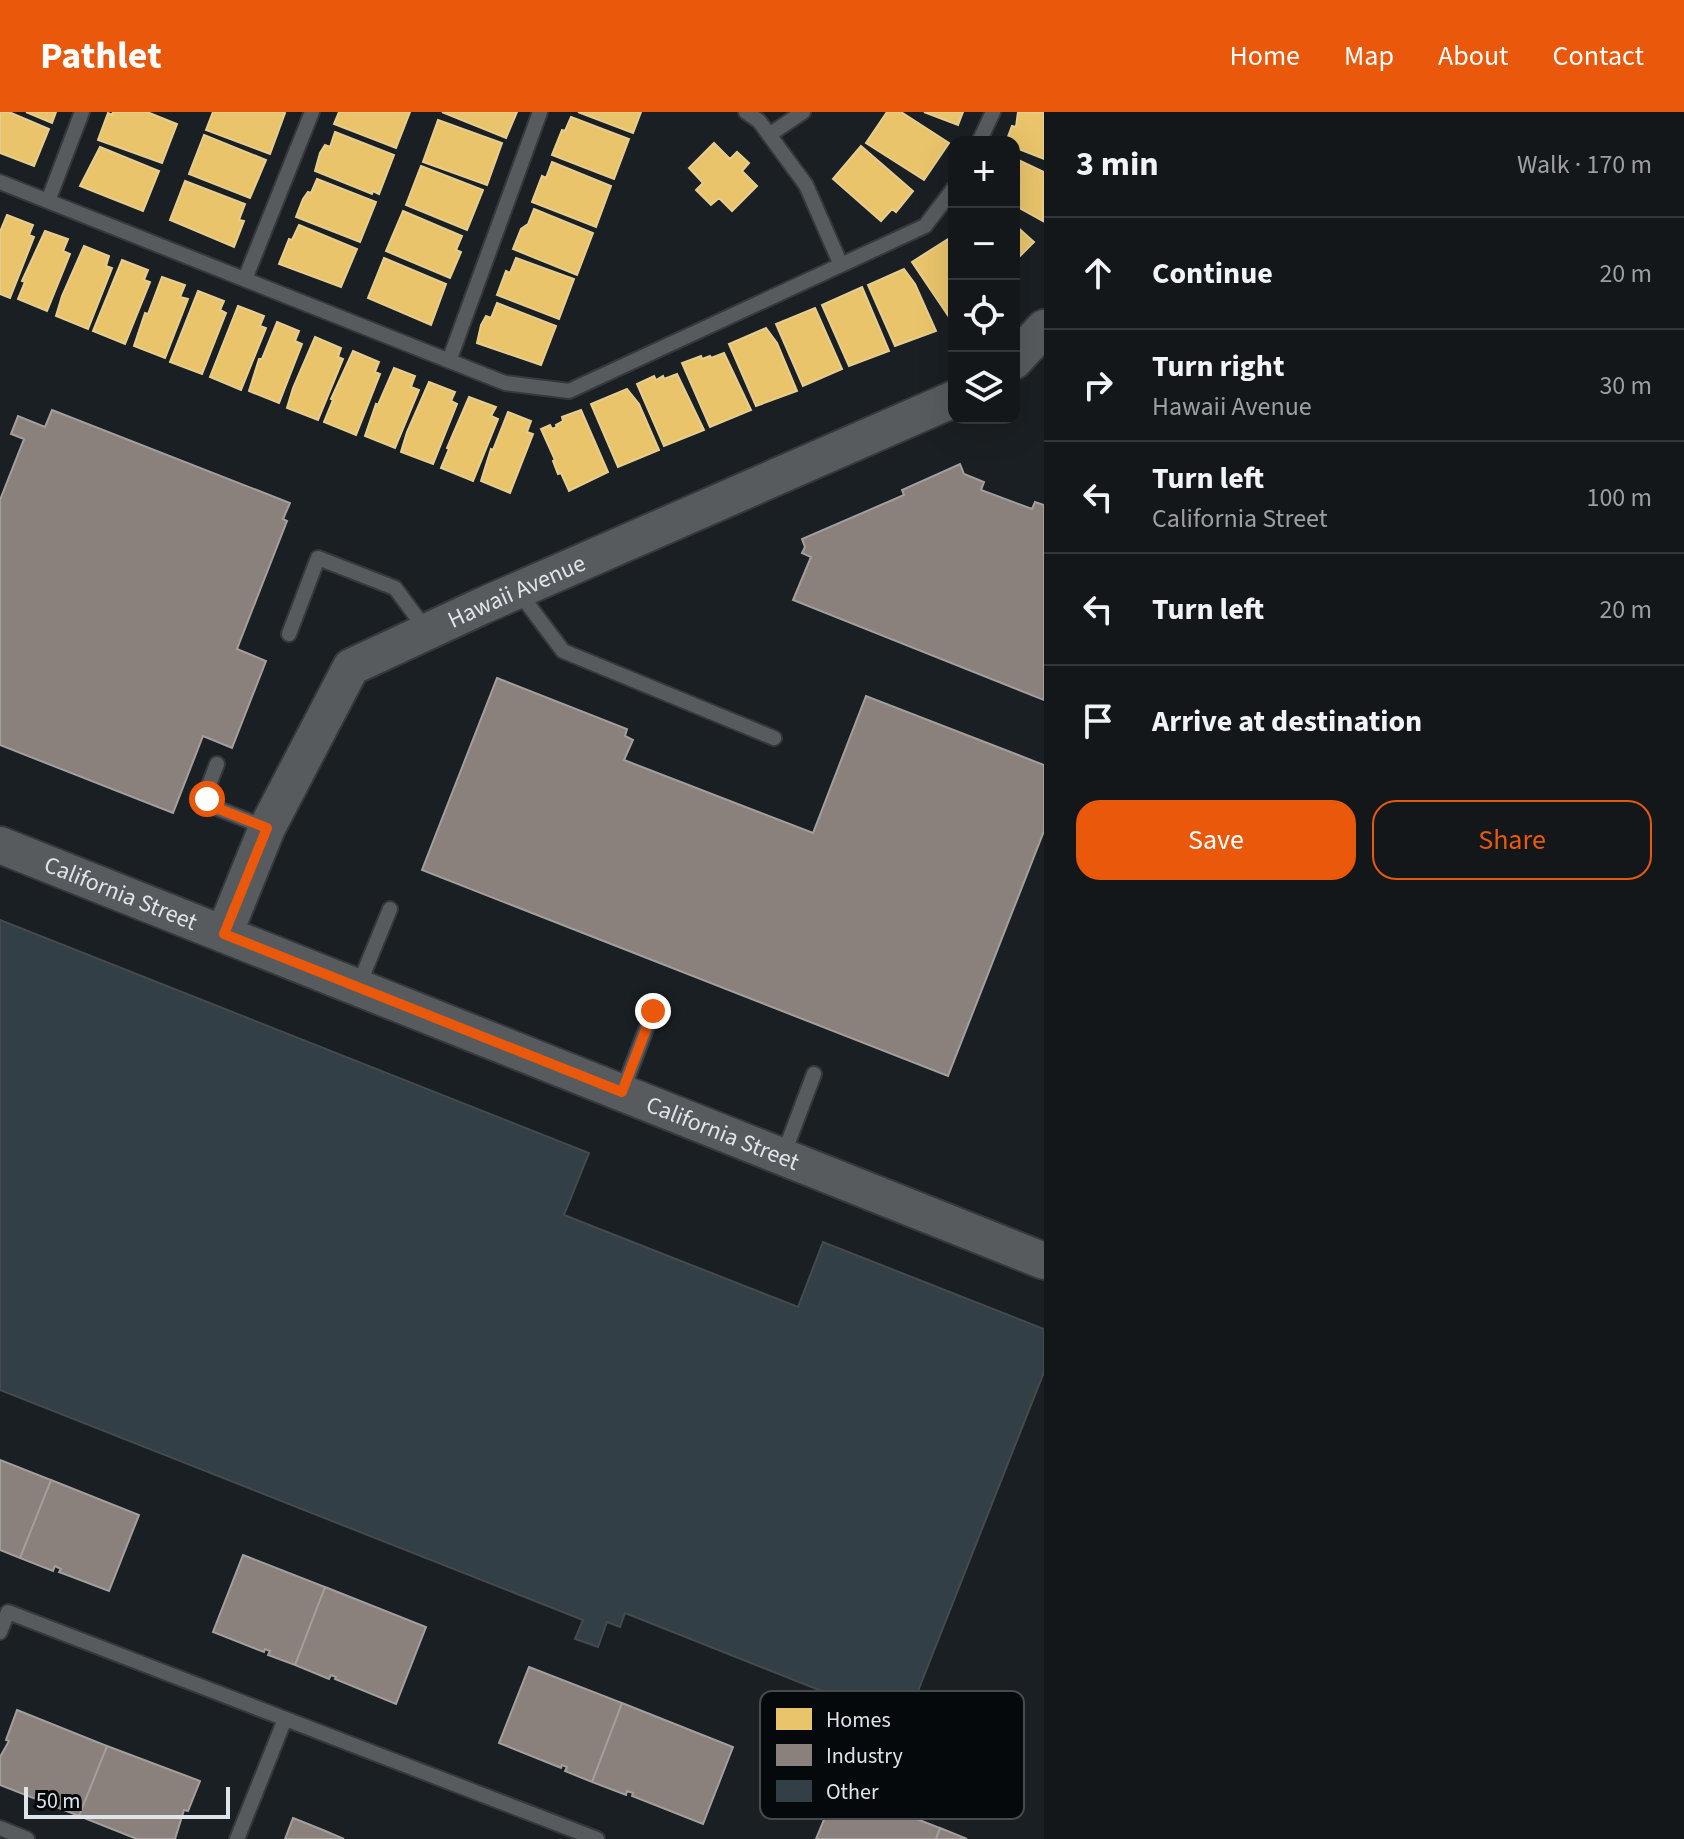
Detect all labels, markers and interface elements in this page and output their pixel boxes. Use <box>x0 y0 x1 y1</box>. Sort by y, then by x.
text: Pathlet <box>40 29 162 83</box>
text: Home <box>1229 36 1300 76</box>
text: Map <box>1344 36 1394 76</box>
text: About <box>1438 36 1509 76</box>
text: Contact <box>1553 36 1644 76</box>
map controls <box>948 136 1020 424</box>
button: + <box>948 136 1020 208</box>
text: 3 min <box>1076 140 1159 189</box>
text: Walk · 170 m <box>1517 146 1652 183</box>
button: − <box>948 208 1020 280</box>
icon: ahead <box>1076 251 1120 295</box>
text: Continue <box>1152 252 1273 295</box>
text: 20 m <box>1599 255 1652 292</box>
button: locate <box>948 280 1020 352</box>
text: Turn right <box>1152 345 1284 388</box>
button: layers <box>948 352 1020 424</box>
icon: right <box>1076 363 1120 407</box>
text: 30 m <box>1599 367 1652 404</box>
text: Hawaii Avenue <box>1152 388 1312 425</box>
text: Turn left <box>1152 457 1264 500</box>
icon: left <box>1076 475 1120 519</box>
text: 100 m <box>1586 479 1652 516</box>
text: California Street <box>1152 500 1327 537</box>
street label: Hawaii Avenue <box>442 546 591 638</box>
icon: left <box>1076 587 1120 631</box>
text: Turn left <box>1152 588 1264 631</box>
text: 20 m <box>1599 591 1652 628</box>
icon: arrive <box>1076 699 1120 743</box>
text: Arrive at destination <box>1152 700 1422 743</box>
route start <box>189 781 225 817</box>
button: Save <box>1076 800 1356 880</box>
button: Share <box>1372 800 1652 880</box>
street label: California Street <box>39 847 202 940</box>
route end <box>635 993 671 1029</box>
street label: California Street <box>641 1087 804 1180</box>
legend <box>760 1691 1024 1819</box>
text: Homes <box>826 1704 891 1736</box>
text: Industry <box>826 1740 903 1772</box>
text: Other <box>826 1776 879 1808</box>
scale bar <box>24 1783 230 1819</box>
text: 50 m <box>36 1785 81 1817</box>

